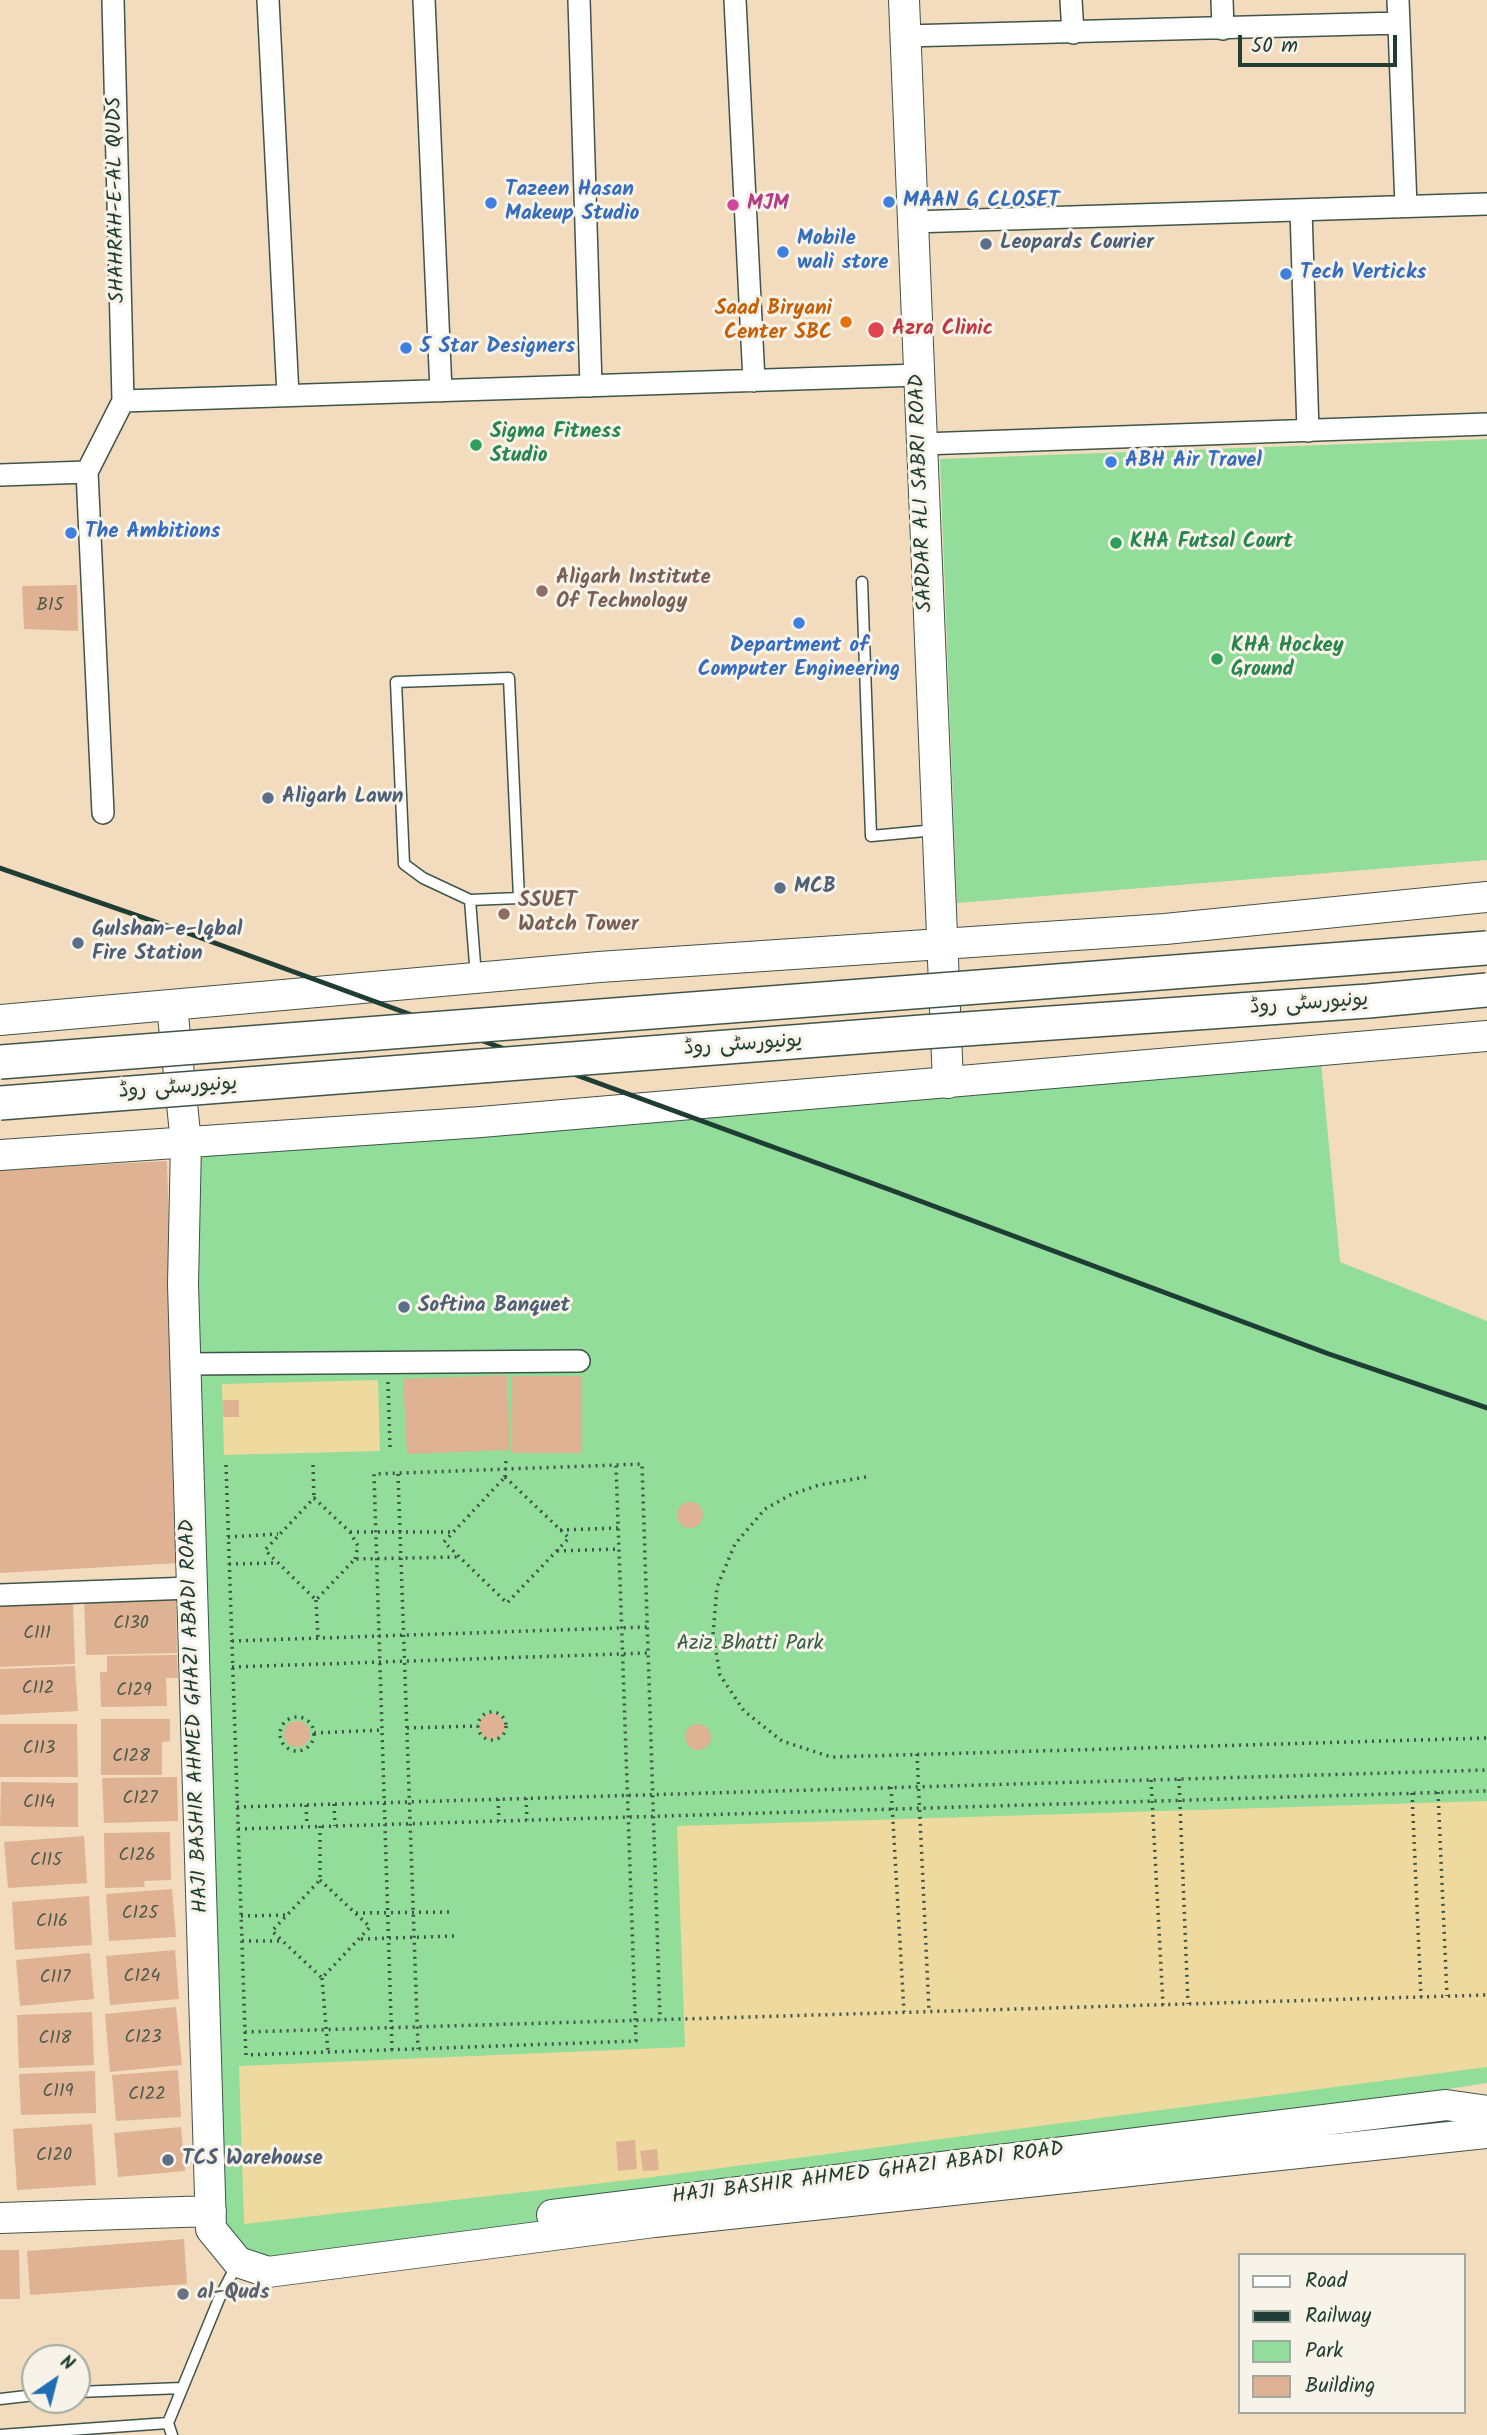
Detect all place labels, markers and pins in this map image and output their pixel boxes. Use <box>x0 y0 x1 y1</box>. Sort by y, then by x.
place label: Tazeen Hasan Makeup Studio <box>505 178 639 228</box>
place label: MAAN G CLOSET <box>903 189 1059 215</box>
place label: MJM <box>747 192 789 218</box>
marker: MAAN G CLOSET <box>881 194 897 210</box>
marker: Tazeen Hasan Makeup Studio <box>483 195 499 211</box>
marker: MJM <box>725 197 741 213</box>
place label: Mobile wali store <box>797 227 888 277</box>
place label: Leopards Courier <box>1000 231 1154 257</box>
marker: Leopards Courier <box>978 236 994 252</box>
marker: Mobile wali store <box>775 244 791 260</box>
place label: Tech Verticks <box>1300 261 1426 287</box>
marker: Tech Verticks <box>1278 266 1294 282</box>
place label: Saad Biryani Center SBC <box>715 297 832 347</box>
marker: Saad Biryani Center SBC <box>838 314 854 330</box>
place label: Azra Clinic <box>892 317 993 343</box>
marker: Azra Clinic <box>866 320 886 340</box>
place label: 5 Star Designers <box>420 335 575 361</box>
marker: 5 Star Designers <box>398 340 414 356</box>
place label: Sigma Fitness Studio <box>490 420 621 470</box>
marker: Sigma Fitness Studio <box>468 437 484 453</box>
place label: ABH Air Travel <box>1125 449 1262 475</box>
marker: ABH Air Travel <box>1103 454 1119 470</box>
place label: The Ambitions <box>85 520 220 546</box>
marker: The Ambitions <box>63 525 79 541</box>
place label: KHA Futsal Court <box>1130 530 1293 556</box>
marker: KHA Futsal Court <box>1108 535 1124 551</box>
place label: Aligarh Institute Of Technology <box>556 566 711 616</box>
marker: Aligarh Institute Of Technology <box>534 583 550 599</box>
marker: Department of Computer Engineering <box>791 615 807 631</box>
place label: Department of Computer Engineering <box>698 634 900 684</box>
place label: KHA Hockey Ground <box>1231 634 1344 684</box>
marker: KHA Hockey Ground <box>1209 651 1225 667</box>
place label: Aligarh Lawn <box>282 785 403 811</box>
marker: Aligarh Lawn <box>260 790 276 806</box>
place label: MCB <box>794 875 836 901</box>
marker: MCB <box>772 880 788 896</box>
place label: SSUET Watch Tower <box>518 889 639 939</box>
marker: SSUET Watch Tower <box>496 906 512 922</box>
place label: Gulshan-e-Iqbal Fire Station <box>92 918 242 968</box>
marker: Gulshan-e-Iqbal Fire Station <box>70 935 86 951</box>
place label: Softina Banquet <box>418 1294 570 1320</box>
marker: Softina Banquet <box>396 1299 412 1315</box>
place label: TCS Warehouse <box>182 2147 323 2173</box>
marker: TCS Warehouse <box>160 2152 176 2168</box>
place label: al-Quds <box>197 2281 270 2307</box>
marker: al-Quds <box>175 2286 191 2302</box>

